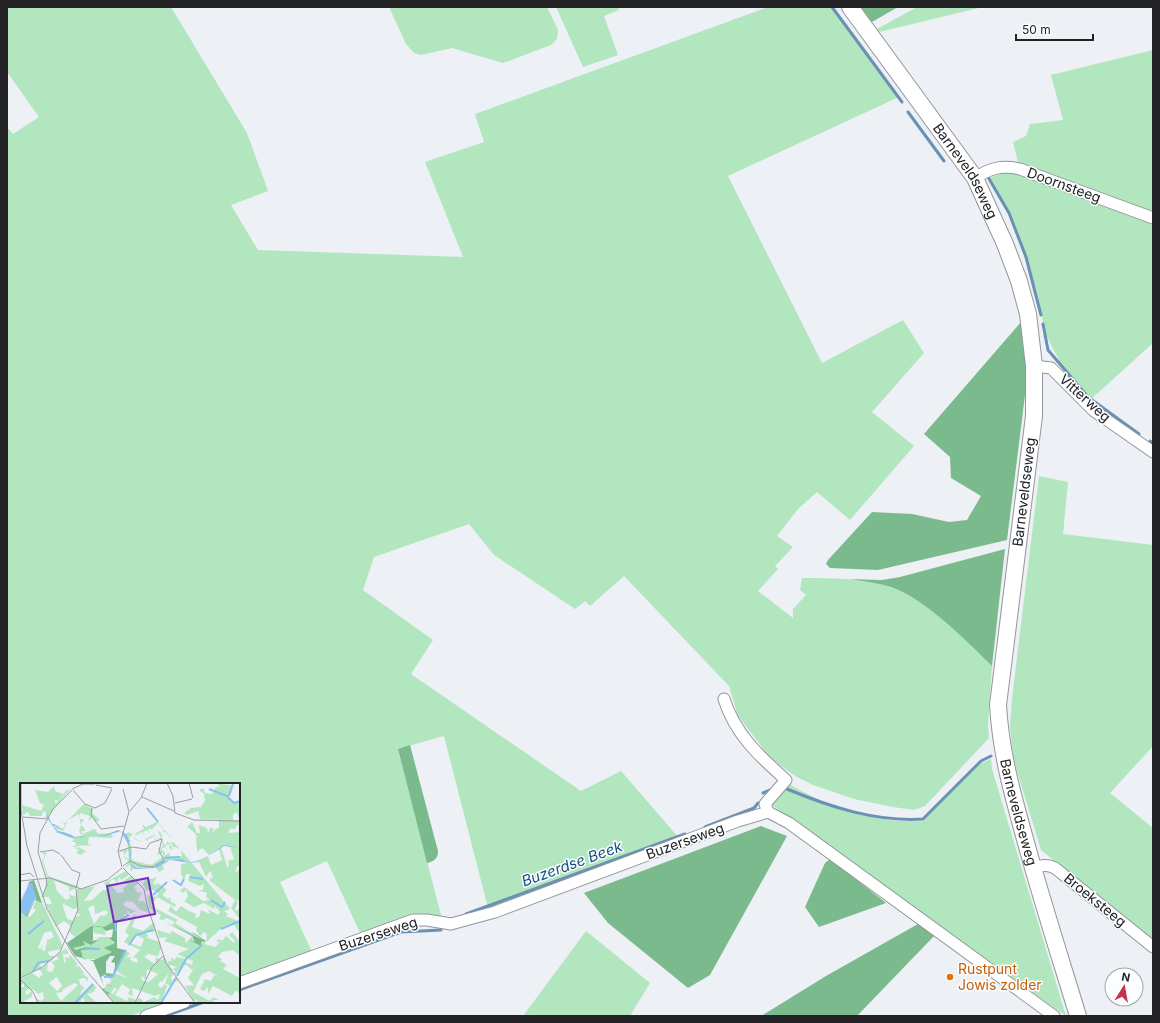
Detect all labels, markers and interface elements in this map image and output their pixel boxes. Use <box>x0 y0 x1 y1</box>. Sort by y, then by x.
scale bar <box>1016 16 1093 42</box>
text: 50 m <box>1022 22 1051 37</box>
street label: Barneveldseweg <box>930 120 1001 221</box>
street label: Doornsteeg <box>1025 163 1103 206</box>
street label: Vitterweg <box>1056 370 1115 425</box>
street label: Barneveldseweg <box>1008 436 1039 547</box>
street label: Barneveldseweg <box>997 757 1041 867</box>
inset map <box>20 783 240 1003</box>
street label: Buzerseweg <box>644 819 726 862</box>
water label: Buzerdse Beek <box>519 836 626 891</box>
street label: Broeksteeg <box>1061 869 1130 930</box>
street label: Buzerseweg <box>336 913 419 954</box>
place label: Rustpunt Jowis zolder <box>958 960 1042 993</box>
north arrow <box>1104 967 1144 1007</box>
text: N <box>1120 970 1131 985</box>
marker: Rustpunt Jowis zolder <box>945 972 955 982</box>

